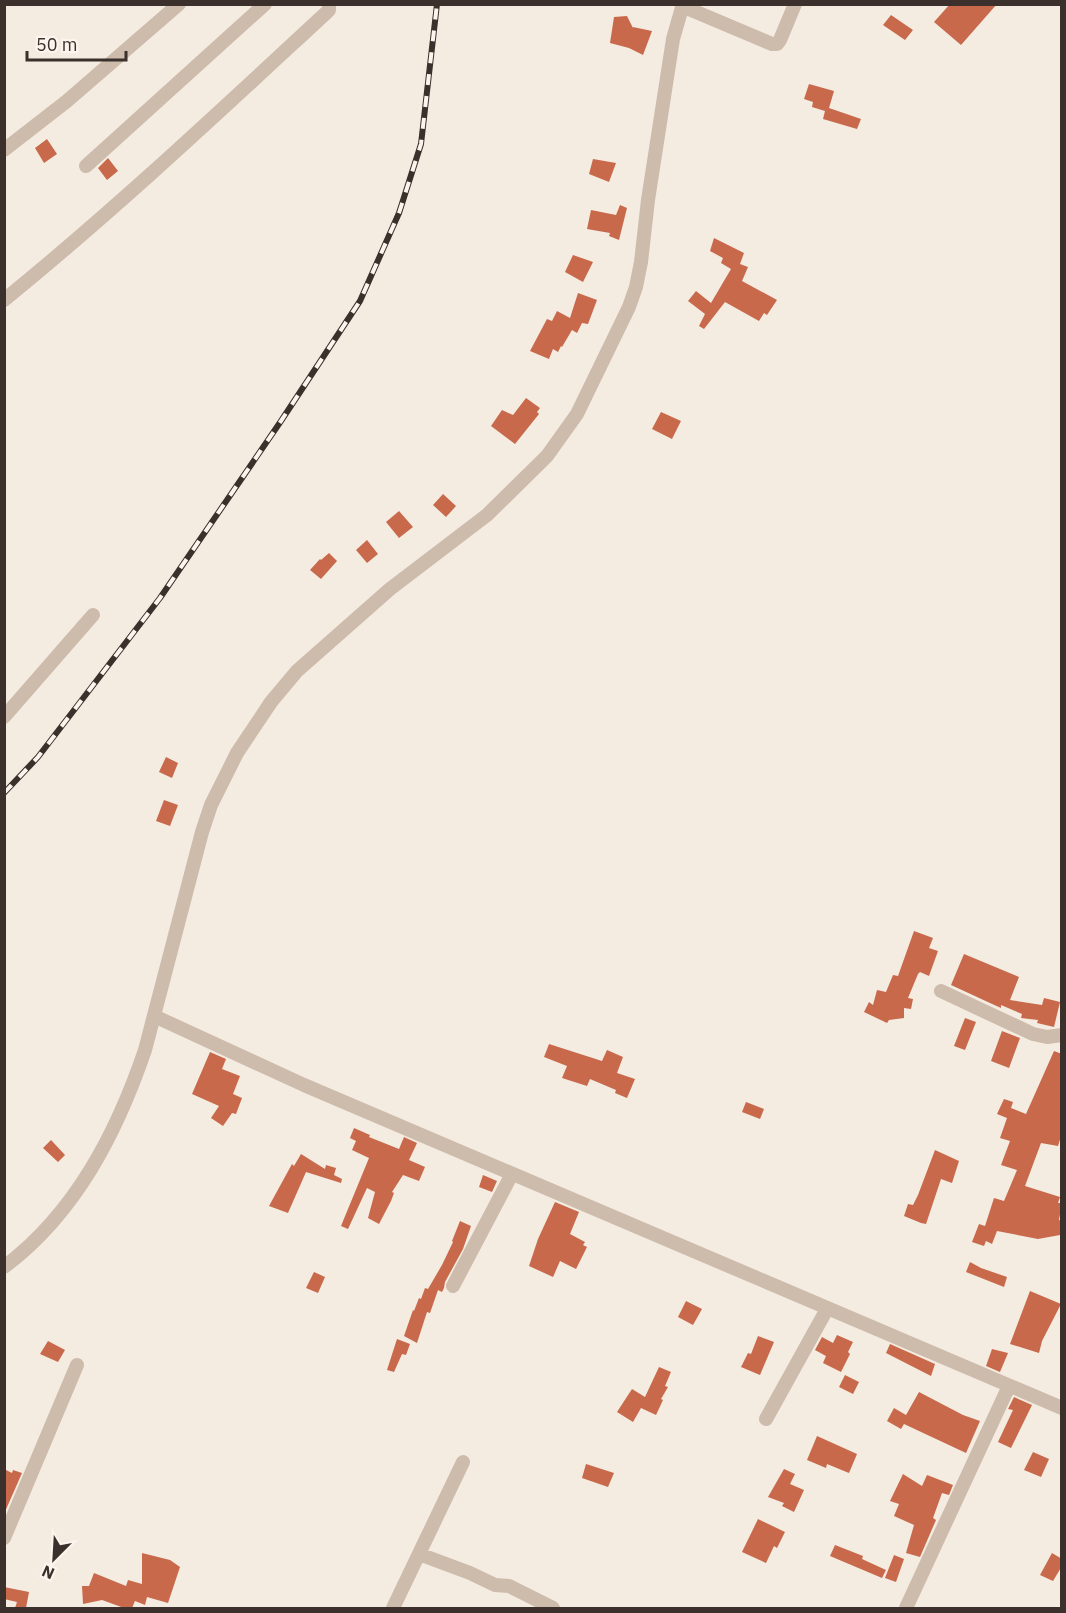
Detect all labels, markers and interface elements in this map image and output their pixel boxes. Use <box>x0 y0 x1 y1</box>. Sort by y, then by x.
scale bar <box>27 24 126 62</box>
text: 50 m <box>36 33 78 56</box>
north arrow <box>24 1529 84 1589</box>
text: N <box>39 1561 57 1584</box>

